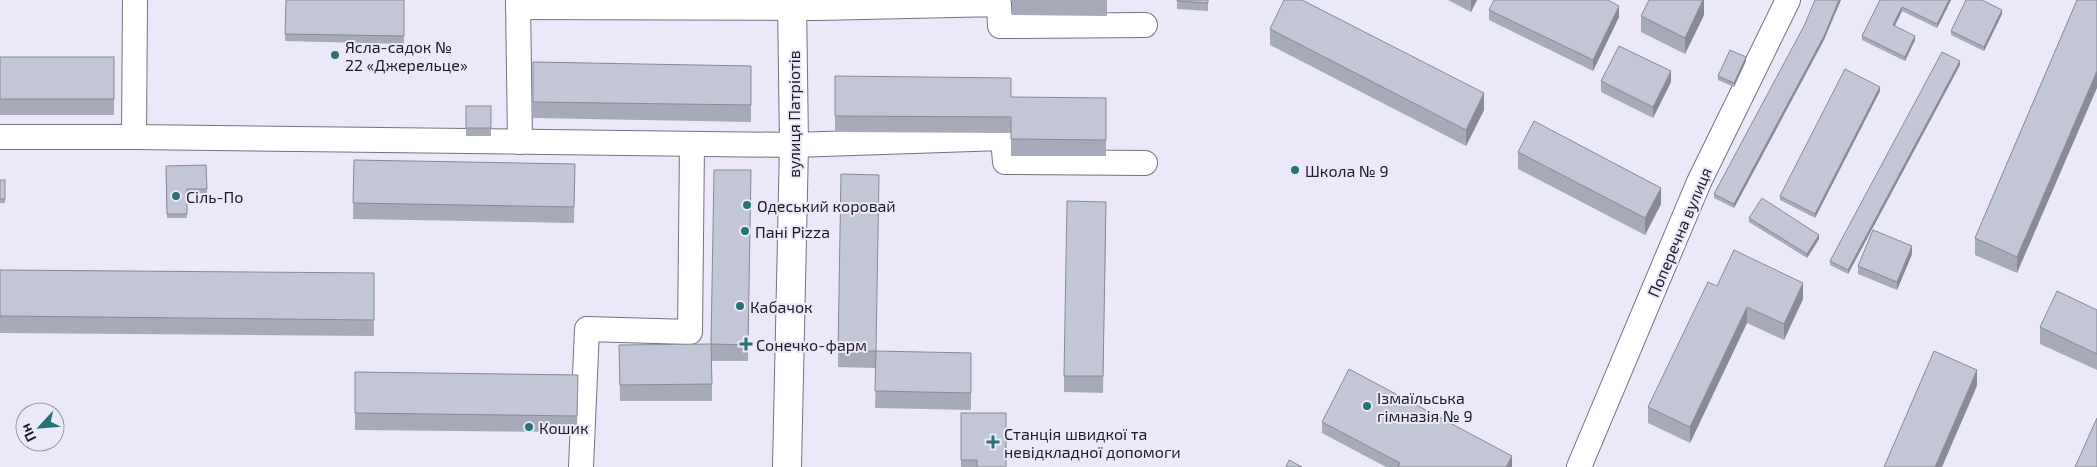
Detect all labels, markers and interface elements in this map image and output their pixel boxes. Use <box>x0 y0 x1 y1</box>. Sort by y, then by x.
place label: Ясла-садок № 22 «Джерельце» <box>345 37 468 74</box>
marker: Ясла-садок № 22 «Джерельце» <box>329 49 341 61</box>
street label: вулиця Патріотів <box>784 50 804 178</box>
place label: Школа № 9 <box>1305 161 1389 180</box>
marker: Школа № 9 <box>1289 164 1301 176</box>
street label: Поперечна вулиця <box>1643 164 1716 300</box>
place label: Сіль-По <box>186 187 243 206</box>
marker: Сіль-По <box>170 190 182 202</box>
place label: Одеський коровай <box>757 196 896 215</box>
marker: Одеський коровай <box>741 199 753 211</box>
place label: Пані Pizza <box>755 222 830 241</box>
marker: Пані Pizza <box>739 225 751 237</box>
place label: Кабачок <box>750 297 813 316</box>
marker: Кабачок <box>734 300 746 312</box>
place label: Сонечко-фарм <box>756 335 867 354</box>
marker: Сонечко-фарм <box>740 338 752 350</box>
place label: Ізмаїльська гімназія № 9 <box>1377 388 1473 425</box>
marker: Ізмаїльська гімназія № 9 <box>1361 400 1373 412</box>
north arrow <box>15 402 65 452</box>
place label: Кошик <box>539 418 589 437</box>
text: Пн <box>16 421 39 445</box>
marker: Кошик <box>523 421 535 433</box>
place label: Станція швидкої та невідкладної допомоги <box>1004 424 1181 461</box>
marker: Станція швидкої та невідкладної допомоги <box>986 435 1000 449</box>

